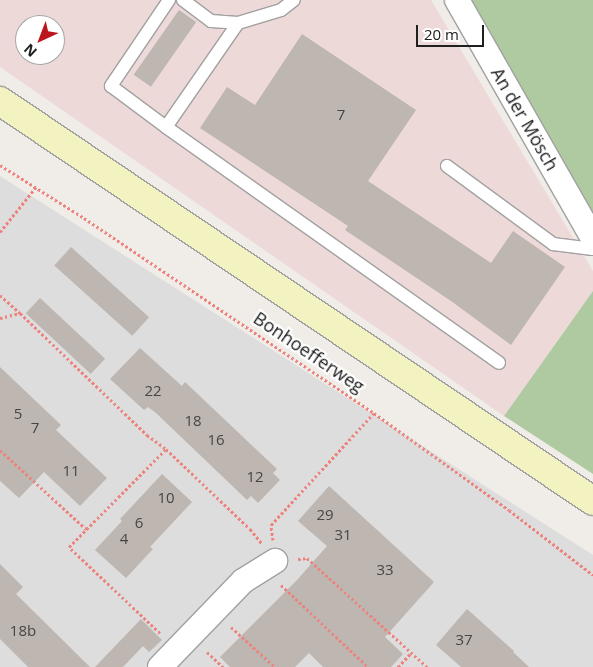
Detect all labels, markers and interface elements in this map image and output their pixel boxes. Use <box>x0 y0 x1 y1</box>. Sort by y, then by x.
north arrow <box>15 15 65 65</box>
scale bar <box>418 15 486 47</box>
text: 20 m <box>424 24 459 44</box>
text: N <box>19 40 41 61</box>
street label: An der Mösch <box>487 64 563 174</box>
house number: 7 <box>337 106 345 124</box>
street label: Bonhoefferweg <box>250 307 368 397</box>
house number: 22 <box>144 382 162 400</box>
house number: 5 <box>14 405 22 423</box>
house number: 18 <box>184 412 202 430</box>
house number: 7 <box>31 419 39 437</box>
house number: 16 <box>207 431 225 449</box>
house number: 11 <box>62 462 80 480</box>
house number: 12 <box>246 468 264 486</box>
house number: 10 <box>157 489 175 507</box>
house number: 29 <box>316 506 334 524</box>
house number: 6 <box>135 514 143 532</box>
house number: 31 <box>334 526 352 544</box>
house number: 4 <box>120 530 128 548</box>
house number: 33 <box>376 561 394 579</box>
house number: 18b <box>10 622 36 640</box>
house number: 37 <box>455 631 473 649</box>

